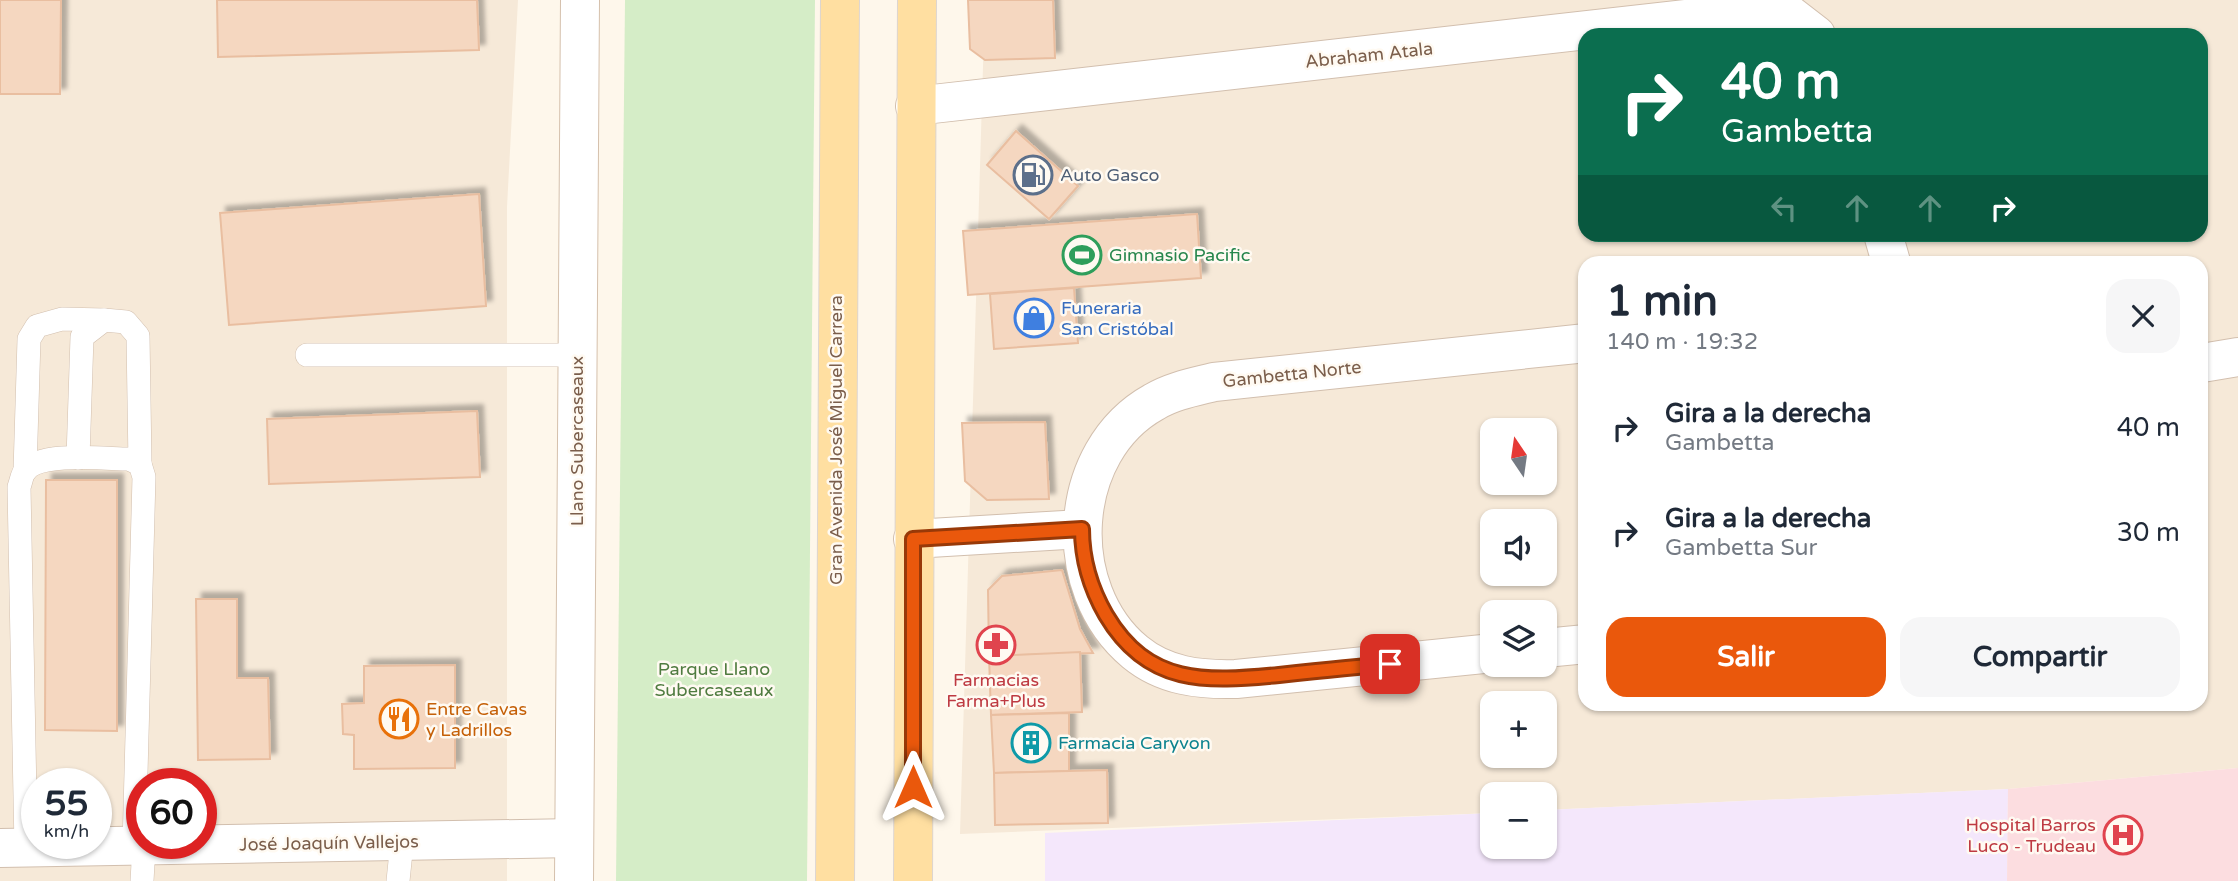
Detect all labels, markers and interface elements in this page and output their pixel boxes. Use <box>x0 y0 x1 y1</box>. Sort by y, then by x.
street label: Abraham Atala <box>1304 37 1434 73</box>
text: 40 m <box>1721 53 1840 112</box>
icon: right <box>1606 56 1697 147</box>
text: Gambetta <box>1721 113 1873 151</box>
fuel station icon: Auto Gasco <box>1012 154 1054 196</box>
place label: Auto Gasco <box>1060 164 1159 186</box>
icon: left <box>1765 189 1803 227</box>
icon: ahead <box>1838 189 1876 227</box>
icon: ahead <box>1911 189 1949 227</box>
icon: right <box>1984 189 2022 227</box>
sports icon: Gimnasio Pacific <box>1061 234 1103 276</box>
place label: Gimnasio Pacific <box>1109 244 1250 266</box>
text: 1 min <box>1606 276 1718 327</box>
button: close <box>2106 279 2180 353</box>
street label: Gran Avenida José Miguel Carrera <box>825 295 847 585</box>
shop icon: Funeraria San Cristóbal <box>1013 297 1055 339</box>
place label: Funeraria San Cristóbal <box>1061 297 1174 340</box>
text: 140 m · 19:32 <box>1606 328 1758 356</box>
street label: Llano Subercaseaux <box>566 356 588 526</box>
street label: Gambetta Norte <box>1222 356 1362 392</box>
text: Gira a la derecha <box>1665 398 1871 429</box>
icon: right <box>1606 409 1644 447</box>
text: 40 m <box>2117 412 2180 443</box>
north arrow <box>1480 418 1558 495</box>
map controls <box>1480 418 1557 859</box>
text: Gambetta <box>1665 429 1774 457</box>
text: Gira a la derecha <box>1665 503 1871 534</box>
button: sound <box>1480 509 1557 586</box>
icon: right <box>1606 514 1644 552</box>
text: 30 m <box>2117 517 2180 548</box>
text: Gambetta Sur <box>1665 534 1817 562</box>
button: layers <box>1480 600 1557 677</box>
button: Salir <box>1606 617 1886 697</box>
button: Compartir <box>1900 617 2180 697</box>
pharmacy icon: Farmacias Farma+Plus <box>975 624 1017 666</box>
pin <box>1360 634 1420 694</box>
icon: arrive <box>1371 645 1409 683</box>
park label: Parque Llano Subercaseaux <box>654 658 774 701</box>
place label: Farmacias Farma+Plus <box>946 669 1046 712</box>
button: + <box>1480 691 1557 768</box>
restaurant icon: Entre Cavas y Ladrillos <box>378 698 420 740</box>
place label: Entre Cavas y Ladrillos <box>426 698 527 741</box>
building icon: Farmacia Caryvon <box>1010 722 1052 764</box>
place label: Farmacia Caryvon <box>1058 732 1211 754</box>
position arrow <box>876 750 950 824</box>
speed limit sign: 60 <box>126 768 217 859</box>
button: − <box>1480 782 1557 859</box>
text: 55 <box>45 783 88 825</box>
place label: Hospital Barros Luco - Trudeau <box>1965 814 2096 857</box>
hospital icon: Hospital Barros Luco - Trudeau <box>2102 814 2144 856</box>
text: km/h <box>44 820 89 842</box>
street label: José Joaquín Vallejos <box>239 830 419 856</box>

